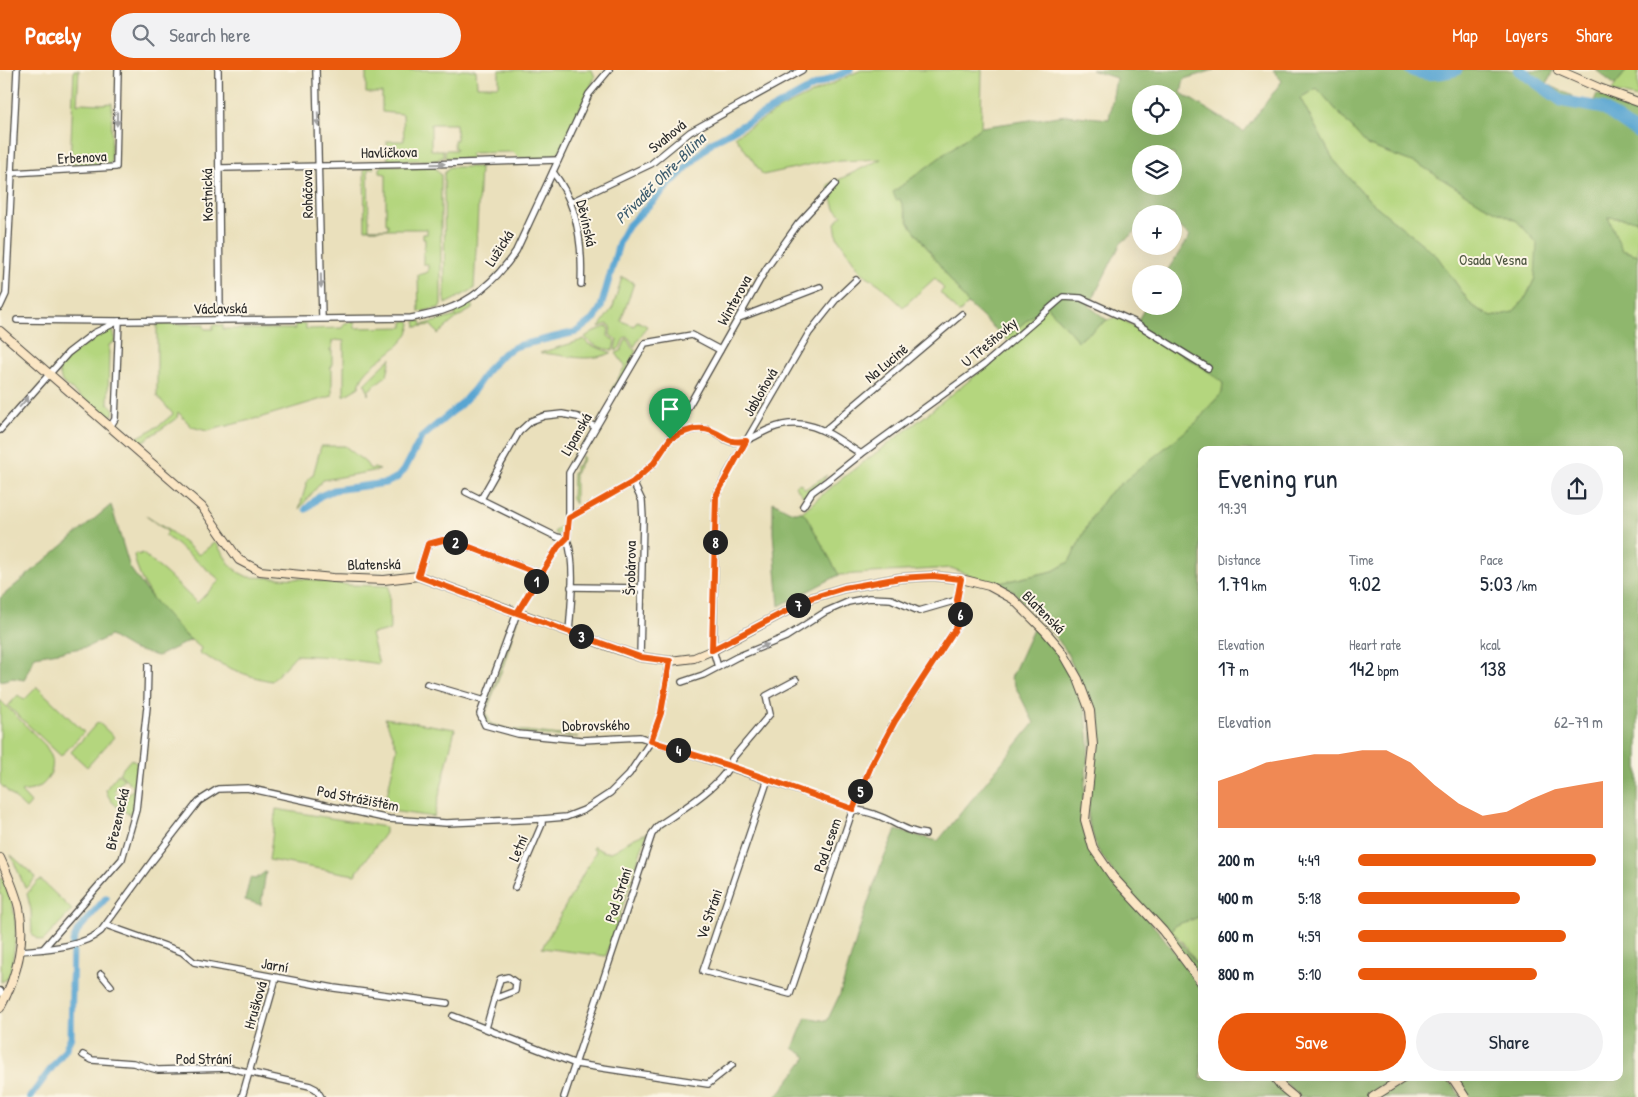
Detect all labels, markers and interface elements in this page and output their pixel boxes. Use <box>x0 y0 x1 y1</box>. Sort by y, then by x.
search box <box>111 13 461 58</box>
text: Pacely <box>25 19 81 51</box>
icon: search <box>129 21 157 49</box>
text: Search here <box>169 22 251 48</box>
text: Map <box>1452 23 1478 48</box>
text: Layers <box>1506 23 1548 48</box>
text: Share <box>1576 23 1613 48</box>
map controls <box>1132 85 1182 315</box>
button: locate <box>1132 85 1182 135</box>
one-way arrow <box>113 111 121 127</box>
one-way arrow <box>314 111 322 127</box>
street label: Svahová <box>644 114 690 158</box>
water label: Přivaděč Ohře-Bílina <box>610 126 712 228</box>
street label: Havlíčkova <box>361 141 417 163</box>
street label: Erbenova <box>57 145 107 169</box>
button: layers <box>1132 145 1182 195</box>
one-way arrow <box>430 159 446 167</box>
street label: Kostnická <box>196 168 218 222</box>
street label: Roháčova <box>296 169 318 219</box>
street label: Děvínská <box>571 198 603 248</box>
button: + <box>1132 205 1182 255</box>
street label: Lužická <box>479 226 519 270</box>
park label: Osada Vesna <box>1459 249 1527 270</box>
button: − <box>1132 265 1182 315</box>
street label: Winterova <box>712 271 756 329</box>
one-way arrow <box>318 273 326 289</box>
street label: Václavská <box>193 297 247 319</box>
street label: U Třešňovky <box>956 312 1022 372</box>
street label: Na Lucině <box>860 339 912 387</box>
street label: Jabloňová <box>738 364 782 420</box>
pin <box>649 388 691 439</box>
icon: arrive <box>656 395 684 423</box>
one-way arrow <box>19 396 30 409</box>
street label: Lipanská <box>555 409 597 459</box>
text: Evening run <box>1218 459 1338 497</box>
button: share <box>1551 463 1603 515</box>
text: 19:39 <box>1218 497 1246 519</box>
pin: 2 <box>442 530 468 554</box>
pin: 8 <box>702 530 728 554</box>
text: 2 <box>452 533 459 552</box>
text: 8 <box>712 533 719 552</box>
street label: Šrobárova <box>619 540 641 595</box>
text: Distance <box>1218 550 1261 569</box>
text: Time <box>1349 550 1374 569</box>
text: Pace <box>1480 550 1503 569</box>
street label: Blatenská <box>347 553 401 575</box>
pin: 1 <box>524 568 548 594</box>
text: 1.79 <box>1218 569 1248 598</box>
text: 9:02 <box>1349 569 1381 598</box>
text: 5:03 <box>1480 569 1513 598</box>
text: 1 <box>534 572 539 591</box>
text: km <box>1248 576 1267 595</box>
text: /km <box>1513 576 1537 595</box>
street label: Blatenská <box>1018 586 1070 638</box>
pin: 7 <box>786 592 810 618</box>
text: 7 <box>795 596 802 615</box>
pin: 6 <box>948 602 972 626</box>
text: 6 <box>958 605 963 624</box>
pin: 3 <box>568 624 594 648</box>
text: 3 <box>578 627 585 646</box>
text: Elevation <box>1218 635 1265 654</box>
text: Heart rate <box>1349 635 1401 654</box>
text: kcal <box>1480 635 1500 654</box>
one-way arrow <box>755 643 770 651</box>
text: 17 <box>1218 654 1236 683</box>
text: 142 <box>1349 654 1374 683</box>
text: 138 <box>1480 654 1506 683</box>
text: m <box>1236 661 1249 680</box>
text: bpm <box>1374 661 1399 680</box>
text: Elevation <box>1218 711 1271 733</box>
text: 62–79 m <box>1554 711 1603 733</box>
street label: Dobrovského <box>562 714 630 736</box>
pin: 4 <box>666 738 690 762</box>
text: 4 <box>676 741 681 760</box>
pin: 5 <box>848 778 872 804</box>
street label: Pod Strážištěm <box>315 780 401 816</box>
text: 5 <box>858 782 863 801</box>
street label: Březenecká <box>100 786 134 852</box>
street label: Pod Lesem <box>808 815 846 875</box>
street label: Letní <box>503 832 533 864</box>
text: 200 m <box>1218 849 1254 871</box>
text: 4:49 <box>1298 849 1320 871</box>
street label: Pod Strání <box>599 865 637 925</box>
street label: Ve Stráni <box>691 886 727 942</box>
text: 400 m <box>1218 887 1253 909</box>
text: 5:18 <box>1298 887 1321 909</box>
text: 600 m <box>1218 925 1253 947</box>
text: 4:59 <box>1298 925 1320 947</box>
street label: Jarní <box>260 952 290 978</box>
text: 800 m <box>1218 963 1254 985</box>
text: 5:10 <box>1298 963 1321 985</box>
street label: Hrušková <box>238 979 272 1031</box>
button: Save <box>1218 1013 1406 1071</box>
button: Share <box>1416 1013 1603 1071</box>
street label: Pod Strání <box>176 1048 232 1069</box>

